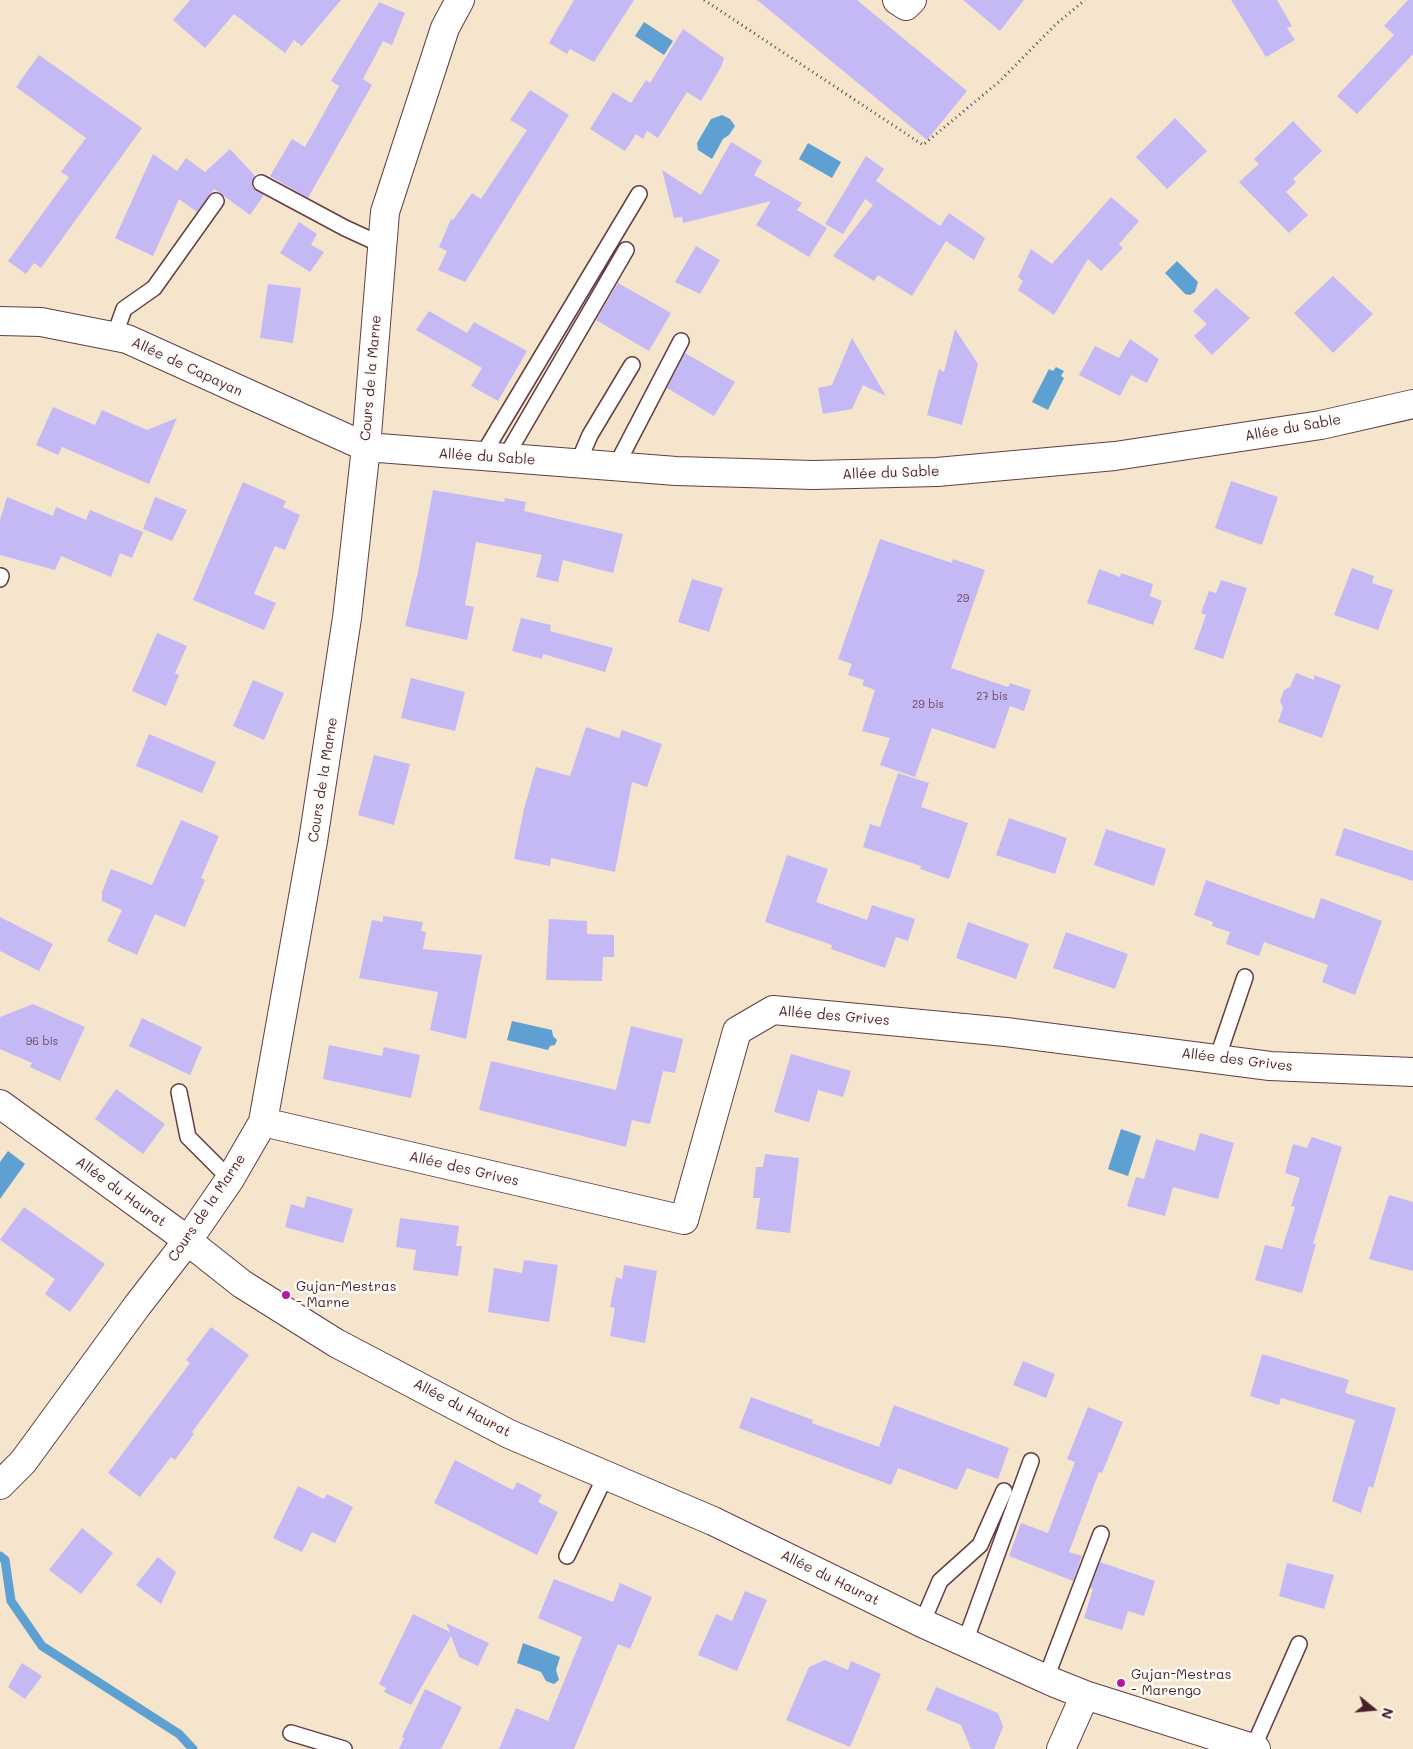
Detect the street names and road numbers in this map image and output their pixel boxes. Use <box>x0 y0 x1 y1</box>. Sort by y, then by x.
street label: Cours de la Marne <box>357 314 385 442</box>
street label: Allée de Capayan <box>129 334 245 400</box>
street label: Allée du Sable <box>1244 411 1342 445</box>
street label: Allée du Sable <box>438 445 536 469</box>
street label: Allée du Sable <box>842 463 940 483</box>
street label: Cours de la Marne <box>305 716 341 844</box>
street label: Allée des Grives <box>778 1003 890 1029</box>
street label: Allée des Grives <box>1180 1045 1294 1075</box>
street label: Allée des Grives <box>408 1148 520 1190</box>
street label: Cours de la Marne <box>165 1151 249 1265</box>
street label: Allée du Haurat <box>72 1154 170 1230</box>
street label: Allée du Haurat <box>410 1375 514 1441</box>
street label: Allée du Haurat <box>778 1547 882 1609</box>

